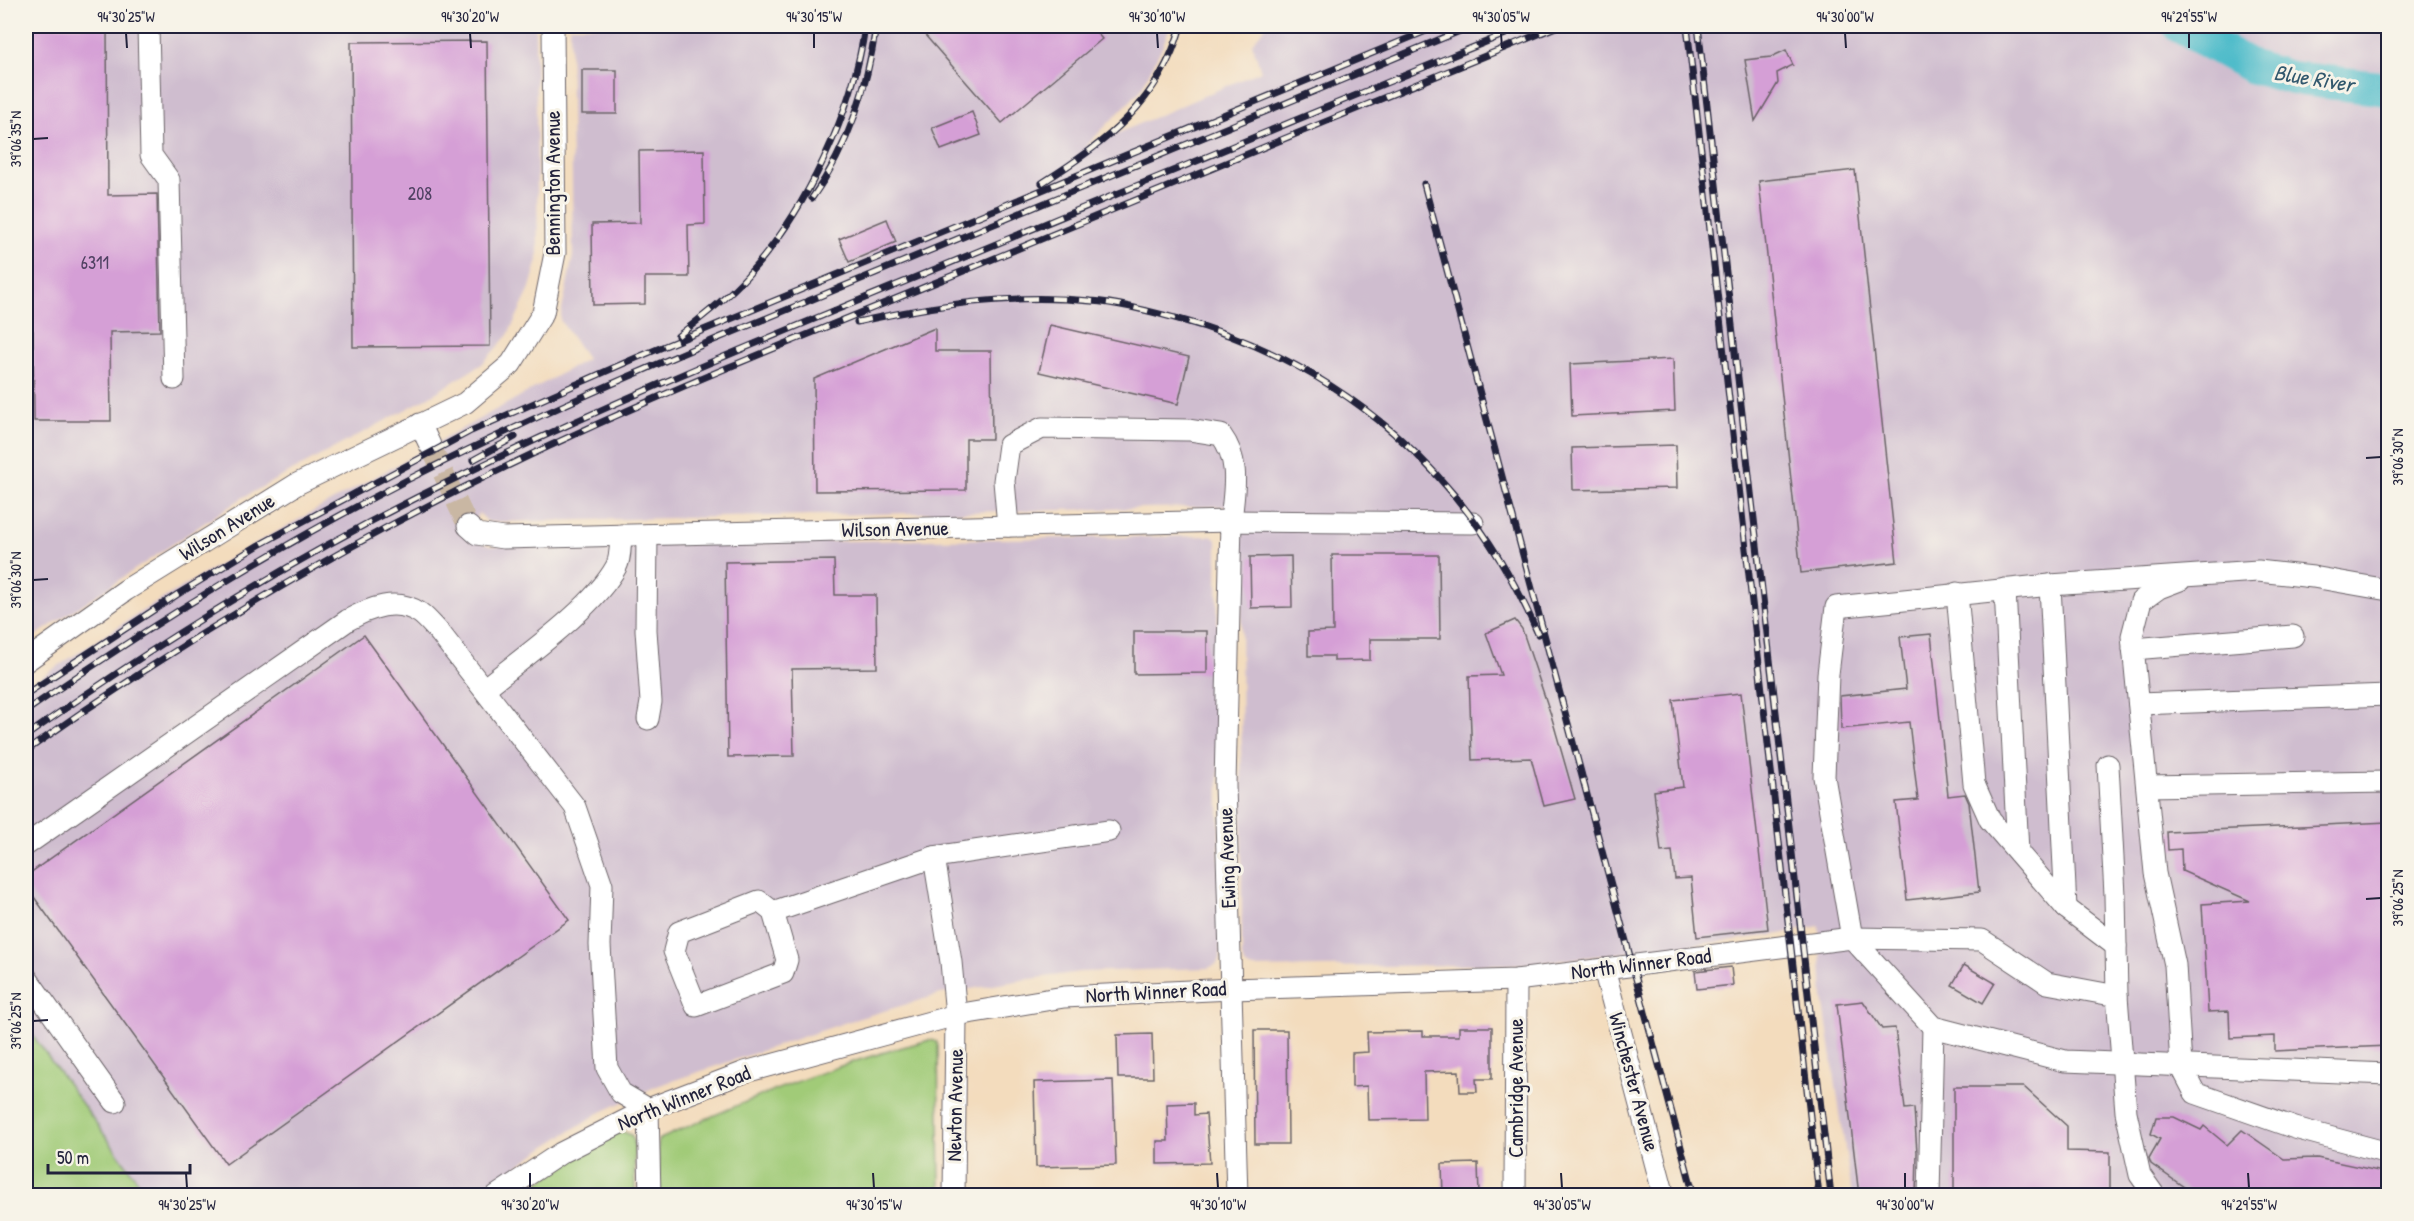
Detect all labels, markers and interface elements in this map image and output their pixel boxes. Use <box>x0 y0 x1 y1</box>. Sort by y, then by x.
text: 94°30'25"W <box>97 6 156 27</box>
text: 94°30'20"W <box>441 6 500 27</box>
text: 94°30'15"W <box>786 6 843 27</box>
text: 94°30'10"W <box>1129 6 1186 27</box>
text: 94°30'05"W <box>1472 6 1530 27</box>
text: 94°30'00"W <box>1816 6 1875 27</box>
text: 94°29'55"W <box>2161 6 2218 27</box>
water label: Blue River <box>2272 57 2359 100</box>
text: 39°06'35"N <box>5 111 26 167</box>
street label: Bennington Avenue <box>538 111 567 255</box>
house number: 208 <box>408 181 432 206</box>
house number: 6311 <box>81 250 109 275</box>
text: 39°06'30"N <box>2387 429 2408 485</box>
street label: Wilson Avenue <box>174 486 280 567</box>
street label: Wilson Avenue <box>841 513 949 544</box>
text: 39°06'30"N <box>5 552 26 608</box>
street label: Ewing Avenue <box>1210 807 1243 909</box>
text: 39°06'25"N <box>2387 870 2408 926</box>
street label: North Winner Road <box>1569 941 1713 986</box>
street label: North Winner Road <box>1085 973 1227 1010</box>
text: 39°06'25"N <box>5 993 26 1049</box>
street label: Winchester Avenue <box>1602 1009 1667 1154</box>
street label: Cambridge Avenue <box>1501 1018 1530 1158</box>
street label: Newton Avenue <box>939 1048 970 1162</box>
street label: North Winner Road <box>613 1058 755 1137</box>
scale bar <box>48 1137 190 1175</box>
text: 50 m <box>57 1145 89 1170</box>
text: 94°30'25"W <box>158 1194 217 1215</box>
text: 94°30'20"W <box>501 1194 560 1215</box>
text: 94°30'15"W <box>846 1194 903 1215</box>
text: 94°30'10"W <box>1190 1194 1247 1215</box>
text: 94°30'05"W <box>1533 1194 1591 1215</box>
text: 94°30'00"W <box>1876 1194 1935 1215</box>
text: 94°29'55"W <box>2221 1194 2278 1215</box>

